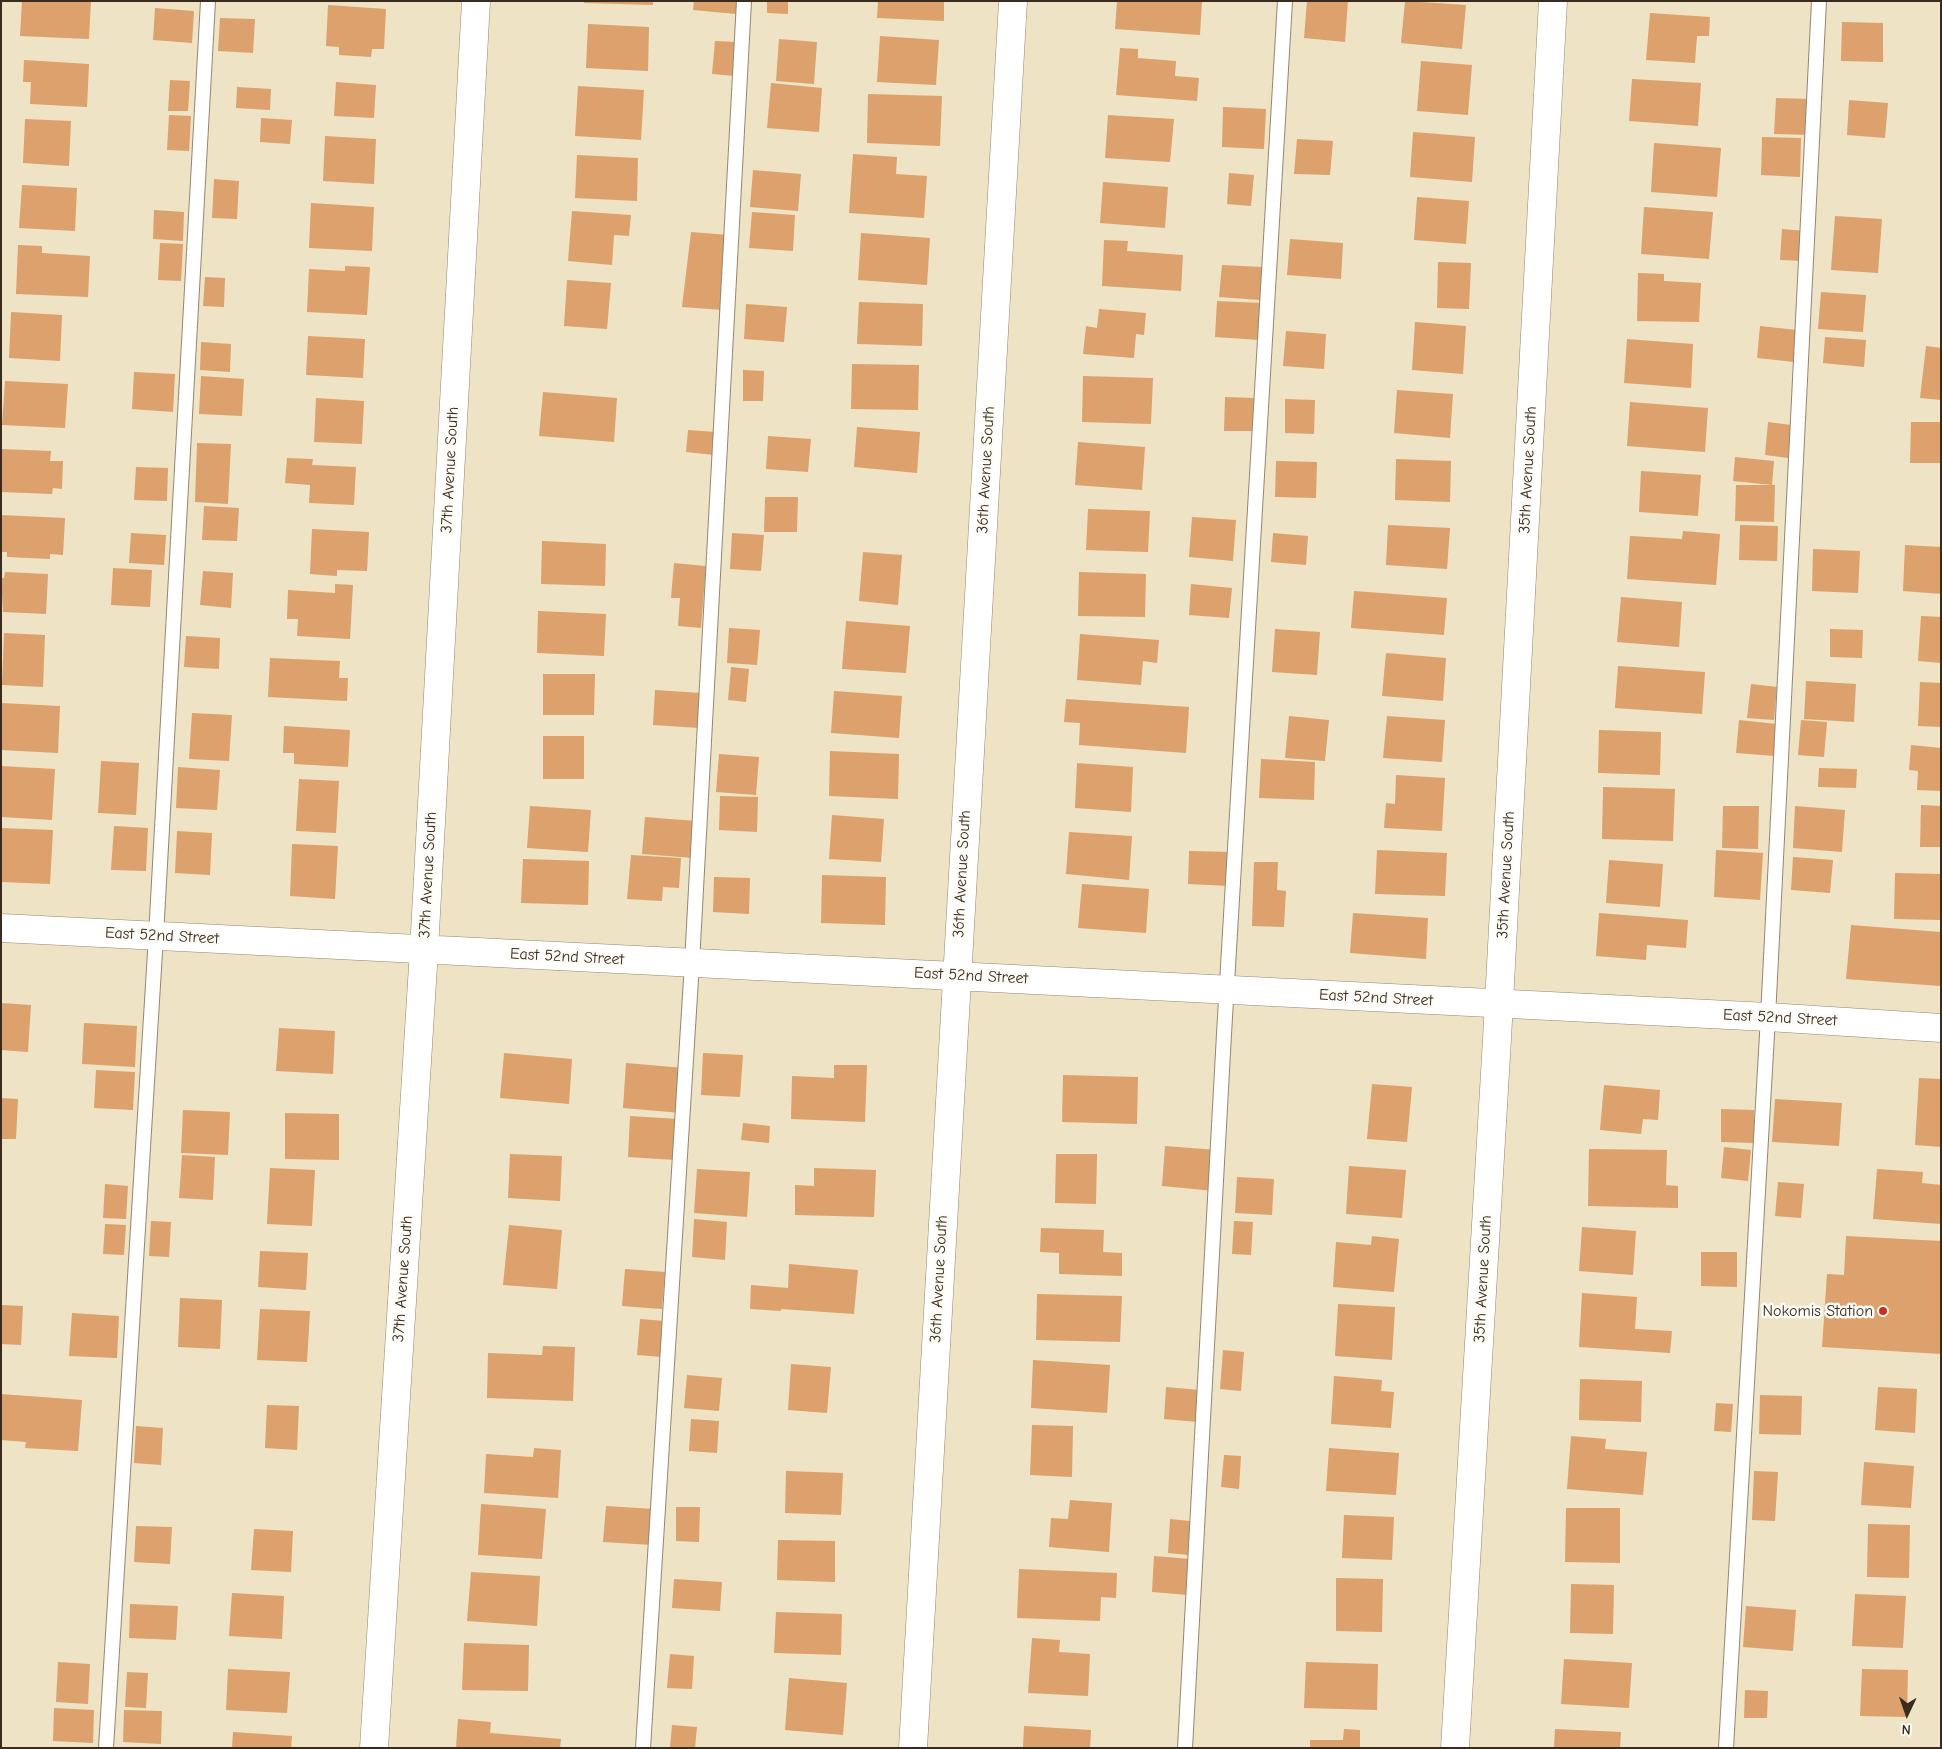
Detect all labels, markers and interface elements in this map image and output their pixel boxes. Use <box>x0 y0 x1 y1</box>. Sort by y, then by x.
street label: 37th Avenue South <box>437 406 463 534</box>
street label: 36th Avenue South <box>973 406 999 534</box>
street label: 35th Avenue South <box>1515 406 1541 534</box>
street label: 36th Avenue South <box>949 810 975 938</box>
street label: 37th Avenue South <box>415 811 441 939</box>
street label: 35th Avenue South <box>1493 811 1519 939</box>
street label: East 52nd Street <box>104 923 220 949</box>
street label: East 52nd Street <box>509 944 625 970</box>
street label: East 52nd Street <box>913 963 1029 989</box>
street label: East 52nd Street <box>1318 985 1434 1011</box>
street label: East 52nd Street <box>1722 1005 1838 1031</box>
street label: 37th Avenue South <box>389 1215 417 1343</box>
street label: 36th Avenue South <box>926 1215 952 1343</box>
street label: 35th Avenue South <box>1470 1215 1496 1343</box>
place label: Nokomis Station <box>1763 1301 1873 1321</box>
marker: Nokomis Station <box>1877 1305 1889 1317</box>
north arrow <box>1882 1689 1932 1739</box>
text: N <box>1901 1721 1911 1738</box>

